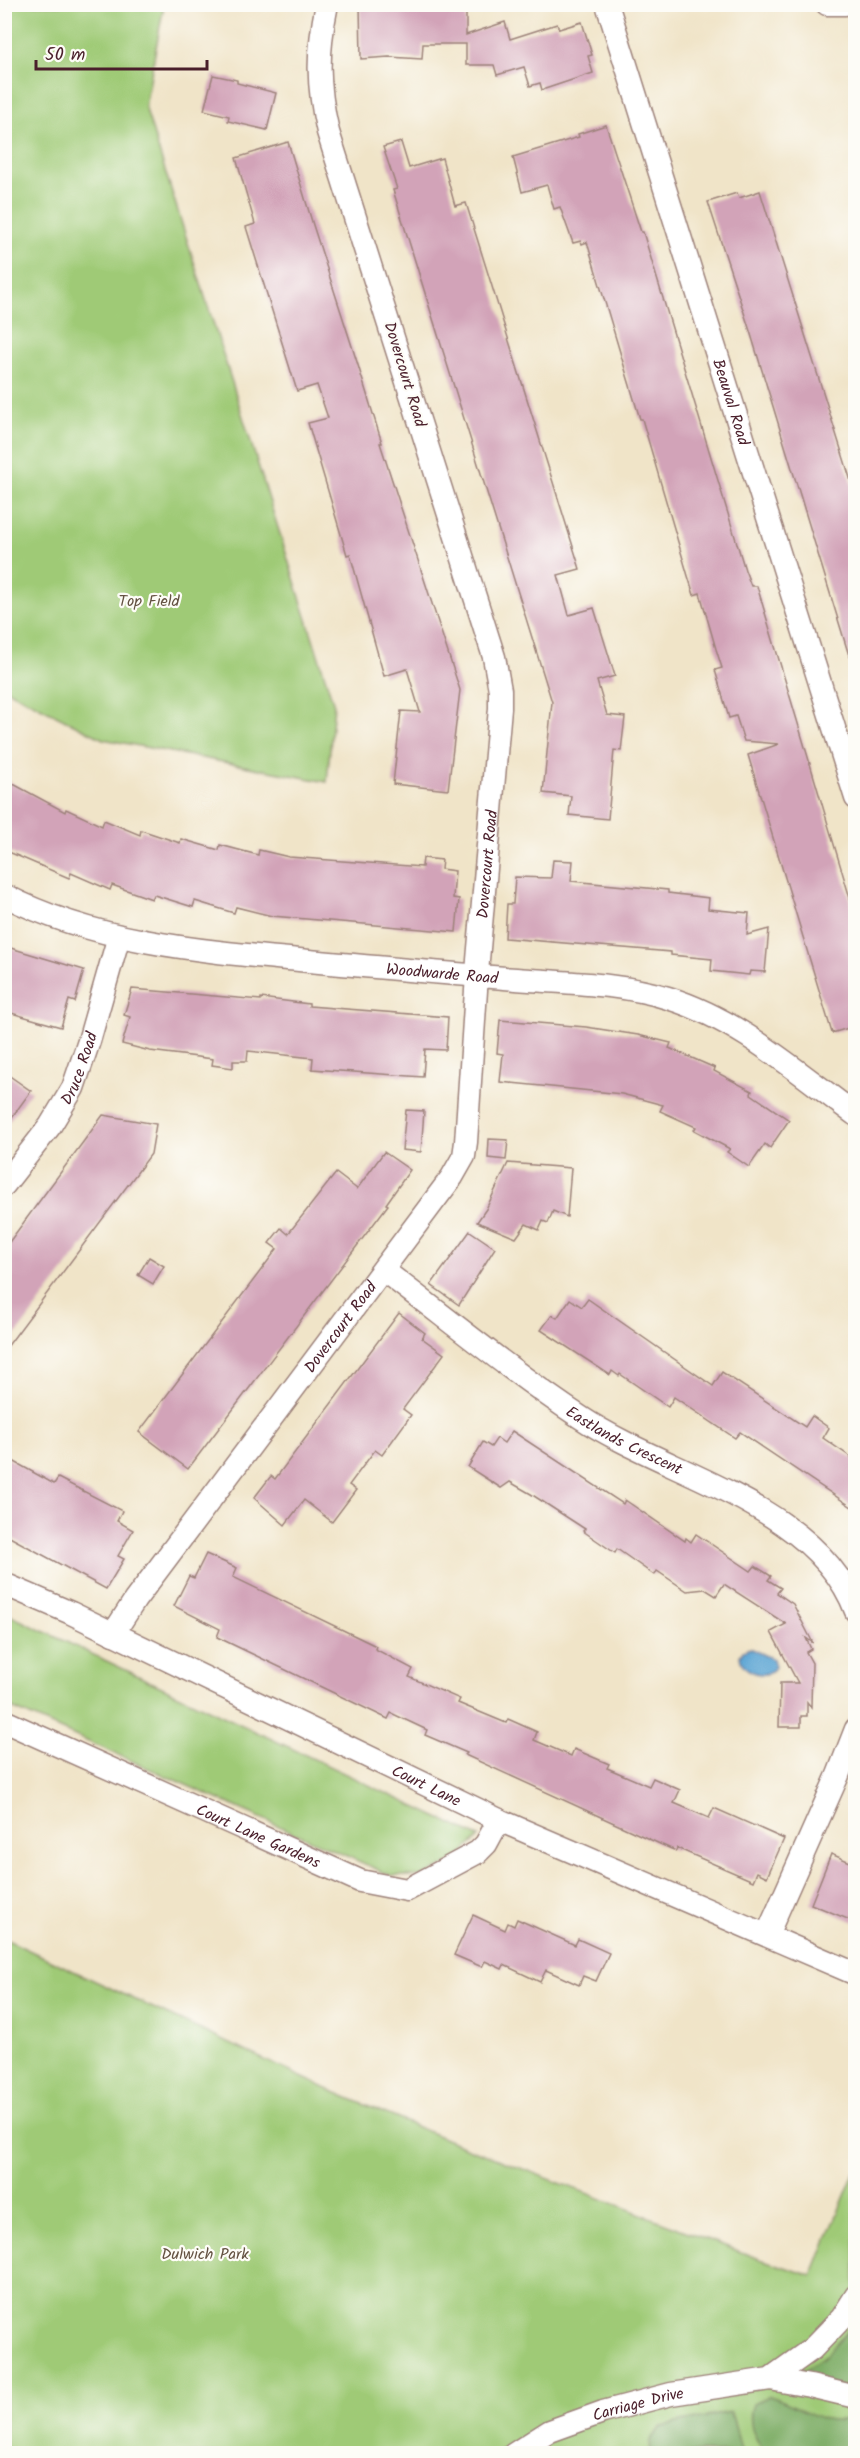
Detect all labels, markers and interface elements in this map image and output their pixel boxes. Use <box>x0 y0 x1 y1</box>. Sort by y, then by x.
scale bar <box>36 33 207 71</box>
text: 50 m <box>45 41 85 70</box>
street label: Dovercourt Road <box>377 319 433 431</box>
street label: Beauval Road <box>705 356 756 450</box>
park label: Top Field <box>118 589 181 614</box>
street label: Dovercourt Road <box>471 808 505 920</box>
street label: Woodwarde Road <box>385 957 500 992</box>
street label: Druce Road <box>55 1028 105 1110</box>
street label: Dovercourt Road <box>298 1276 384 1379</box>
street label: Eastlands Crescent <box>560 1400 687 1483</box>
street label: Court Lane <box>387 1759 465 1814</box>
street label: Court Lane Gardens <box>192 1798 324 1876</box>
park label: Dulwich Park <box>161 2242 249 2267</box>
street label: Carriage Drive <box>589 2381 685 2429</box>

